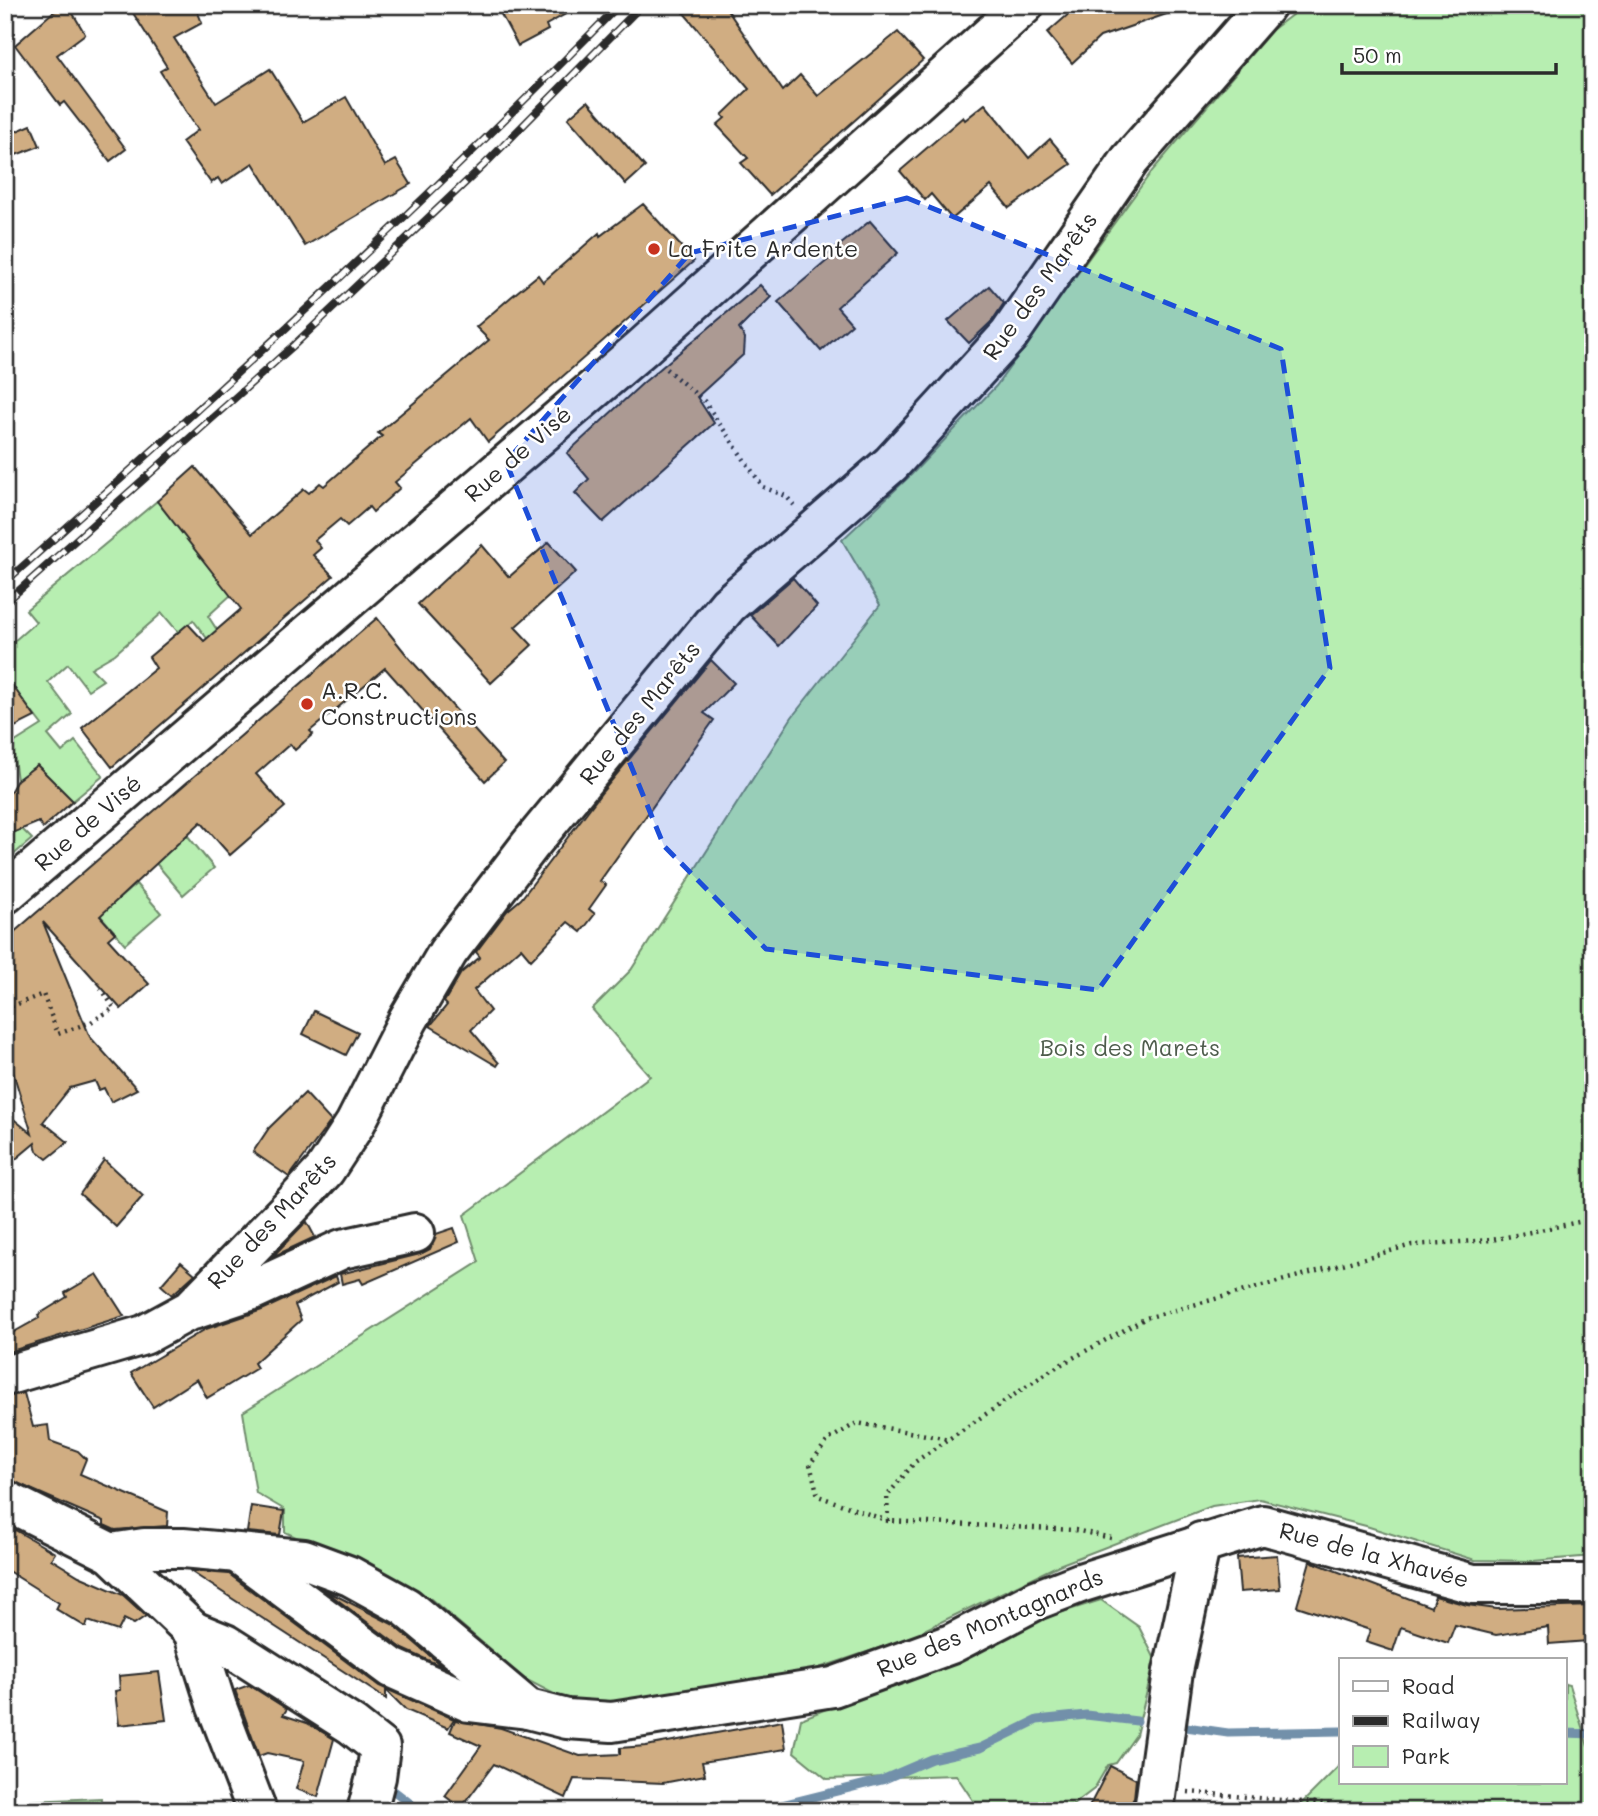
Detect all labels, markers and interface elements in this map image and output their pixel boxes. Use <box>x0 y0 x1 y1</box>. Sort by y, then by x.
scale bar <box>1342 32 1556 76</box>
text: 50 m <box>1353 41 1402 68</box>
street label: Rue des Marêts <box>975 205 1103 365</box>
place label: La Frite Ardente <box>668 233 858 263</box>
marker: La Frite Ardente <box>646 241 662 257</box>
street label: Rue de Visé <box>458 399 577 508</box>
street label: Rue des Marêts <box>572 635 706 790</box>
place label: A.R.C. Constructions <box>321 675 477 731</box>
marker: A.R.C. Constructions <box>299 696 315 712</box>
street label: Rue de Visé <box>28 768 147 877</box>
park label: Bois des Marets <box>1040 1032 1220 1062</box>
street label: Rue des Marêts <box>200 1146 342 1295</box>
street label: Rue de la Xhavée <box>1276 1514 1472 1594</box>
street label: Rue des Montagnards <box>872 1561 1107 1683</box>
legend <box>1339 1658 1566 1784</box>
text: Road <box>1402 1672 1454 1699</box>
text: Railway <box>1402 1706 1481 1733</box>
text: Park <box>1402 1742 1450 1769</box>

